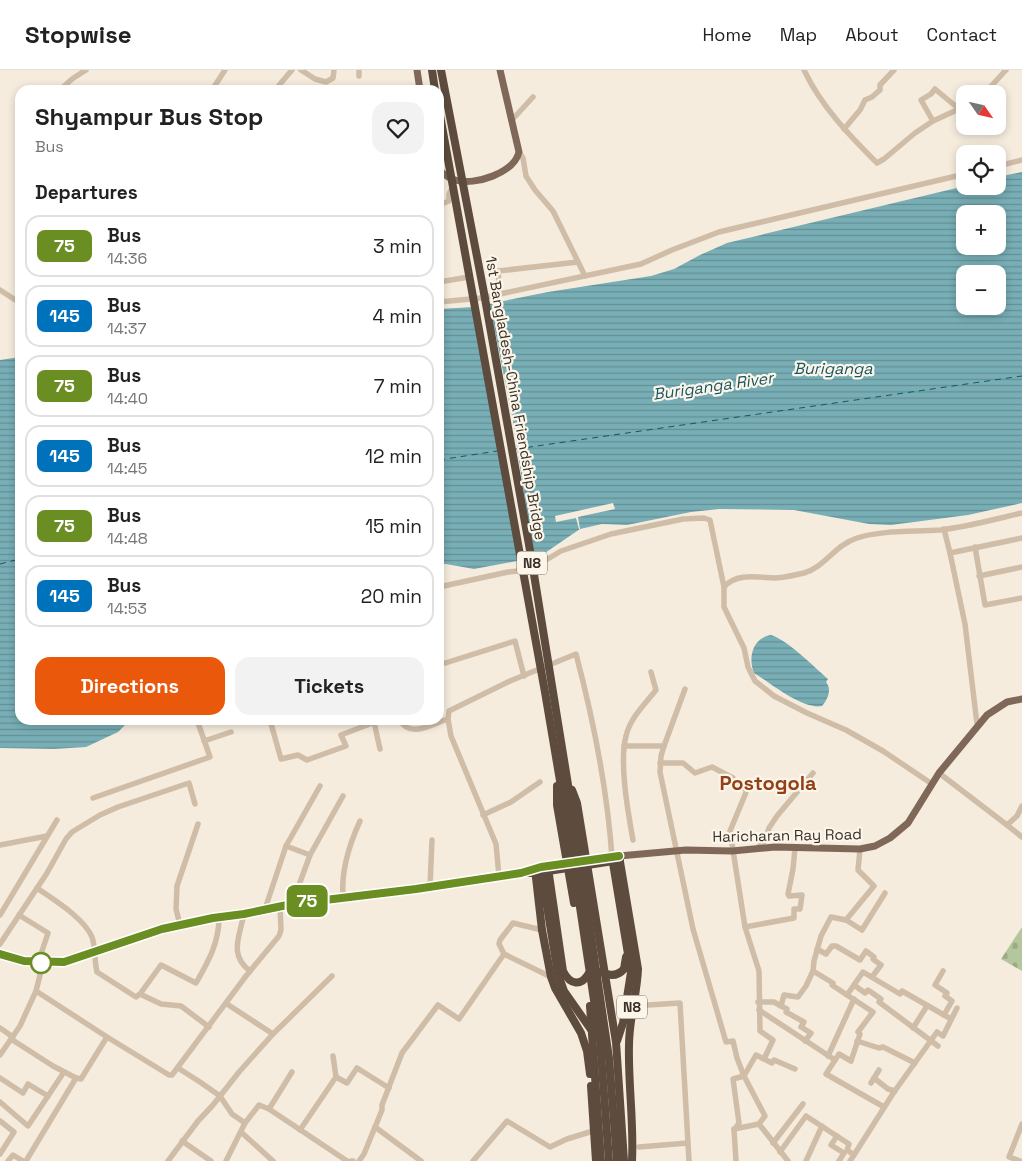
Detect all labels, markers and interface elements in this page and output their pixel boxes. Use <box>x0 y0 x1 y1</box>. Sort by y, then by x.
text: Stopwise <box>25 19 132 50</box>
text: Home <box>703 23 752 46</box>
text: Map <box>780 23 817 46</box>
text: About <box>845 23 899 46</box>
text: Contact <box>927 23 997 46</box>
north arrow <box>956 85 1006 135</box>
map controls <box>956 85 1006 315</box>
text: Shyampur Bus Stop <box>35 101 263 132</box>
button: heart <box>372 102 424 154</box>
text: Bus <box>35 136 64 157</box>
button: locate <box>956 145 1006 195</box>
text: Departures <box>35 180 138 205</box>
button: + <box>956 205 1006 255</box>
text: Bus <box>107 223 141 248</box>
text: 75 <box>54 234 75 257</box>
text: 3 min <box>373 234 422 259</box>
text: 14:36 <box>107 248 147 269</box>
street label: 1st Bangladesh-China Friendship Bridge <box>482 255 550 541</box>
button: − <box>956 265 1006 315</box>
text: Bus <box>107 293 141 318</box>
text: 145 <box>49 304 80 327</box>
text: 4 min <box>373 304 422 329</box>
text: 14:37 <box>107 318 146 339</box>
water label: Buriganga <box>793 358 873 379</box>
text: Bus <box>107 363 141 388</box>
water label: Buriganga River <box>652 367 776 405</box>
text: 75 <box>54 374 75 397</box>
text: 7 min <box>374 374 422 399</box>
text: 14:40 <box>107 388 148 409</box>
text: Bus <box>107 433 141 458</box>
text: 145 <box>49 444 80 467</box>
text: 12 min <box>365 444 422 469</box>
text: 14:45 <box>107 458 147 479</box>
text: Bus <box>107 503 141 528</box>
text: 75 <box>54 514 75 537</box>
text: 15 min <box>365 514 422 539</box>
text: 14:48 <box>107 528 148 549</box>
road number: N8 <box>517 552 547 574</box>
text: Bus <box>107 573 141 598</box>
text: 145 <box>49 584 80 607</box>
text: 20 min <box>361 584 422 609</box>
text: 14:53 <box>107 598 147 619</box>
button: Directions <box>35 657 225 715</box>
button: Tickets <box>235 657 424 715</box>
district label: Postogola <box>719 770 817 796</box>
street label: Haricharan Ray Road <box>712 824 862 846</box>
line badge: 75 <box>284 885 330 917</box>
text: 75 <box>297 889 317 912</box>
unlabelled marker <box>30 952 52 974</box>
road number: N8 <box>617 996 647 1019</box>

